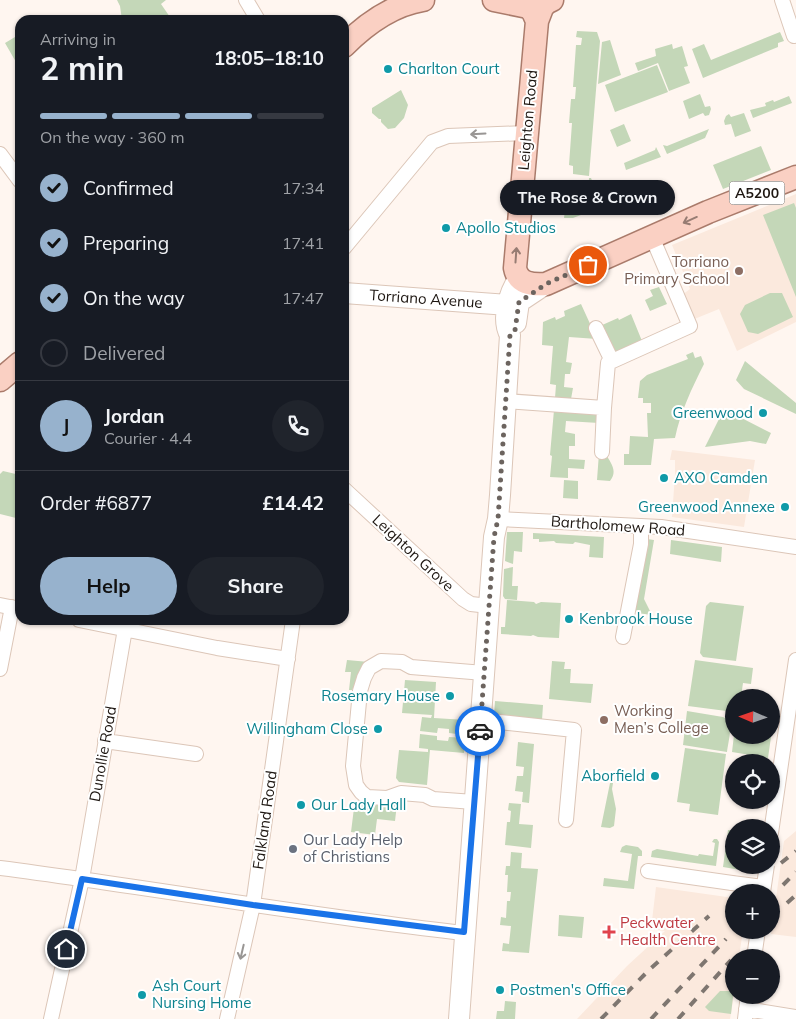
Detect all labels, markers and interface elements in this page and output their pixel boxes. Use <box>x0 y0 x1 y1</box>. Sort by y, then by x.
text: Arriving in <box>40 29 116 49</box>
text: 18:05–18:10 <box>214 46 324 70</box>
text: 2 min <box>40 48 124 88</box>
place label: Charlton Court <box>398 59 500 78</box>
marker: Charlton Court <box>382 63 394 75</box>
street label: Leighton Road <box>514 69 541 171</box>
text: On the way · 360 m <box>40 127 185 147</box>
one-way arrow <box>470 129 486 139</box>
icon: check <box>40 174 68 202</box>
text: Confirmed <box>83 176 174 200</box>
text: 17:34 <box>282 178 324 198</box>
callout: The Rose & Crown <box>500 180 676 215</box>
road number: A5200 <box>730 182 784 204</box>
text: The Rose & Crown <box>518 187 657 207</box>
one-way arrow <box>683 216 698 226</box>
place label: Apollo Studios <box>456 218 556 237</box>
marker: Apollo Studios <box>440 222 452 234</box>
icon: check <box>40 229 68 257</box>
text: Preparing <box>83 231 169 255</box>
text: 17:41 <box>282 233 324 253</box>
pin <box>567 244 609 286</box>
one-way arrow <box>512 247 521 263</box>
icon: bag <box>574 251 602 279</box>
place label: Torriano Primary School <box>624 252 729 288</box>
marker: Torriano Primary School <box>733 265 745 277</box>
icon: check <box>40 284 68 312</box>
street label: Torriano Avenue <box>369 285 483 312</box>
text: On the way <box>83 286 185 310</box>
text: 17:47 <box>282 288 324 308</box>
text: Delivered <box>83 341 165 365</box>
button: phone <box>272 400 324 452</box>
place label: Greenwood <box>673 403 753 422</box>
text: Jordan <box>104 404 164 428</box>
marker: Greenwood <box>757 407 769 419</box>
text: J <box>63 414 69 438</box>
text: Courier · 4.4 <box>104 428 192 448</box>
place label: AXO Camden <box>674 468 768 487</box>
marker: AXO Camden <box>658 472 670 484</box>
text: Order #6877 <box>40 491 152 515</box>
text: £14.42 <box>262 491 324 515</box>
place label: Greenwood Annexe <box>638 497 775 516</box>
marker: Greenwood Annexe <box>779 501 791 513</box>
street label: Leighton Grove <box>369 510 458 595</box>
street label: Bartholomew Road <box>550 511 686 540</box>
button: Help <box>40 557 177 615</box>
button: Share <box>187 557 324 615</box>
place label: Kenbrook House <box>579 609 693 628</box>
marker: Kenbrook House <box>563 613 575 625</box>
place label: Rosemary House <box>321 686 440 705</box>
north arrow <box>725 689 780 744</box>
map controls <box>725 689 780 1004</box>
marker: Rosemary House <box>444 690 456 702</box>
place label: Working Men’s College <box>614 701 709 737</box>
street label: Dunollie Road <box>85 705 120 803</box>
courier <box>455 706 505 756</box>
marker: Working Men’s College <box>598 714 610 726</box>
icon: car <box>466 717 494 745</box>
place label: Willingham Close <box>246 719 368 738</box>
marker: Willingham Close <box>372 723 384 735</box>
button: locate <box>725 754 780 809</box>
place label: Aborfield <box>581 766 645 785</box>
street label: Falkland Road <box>248 769 281 871</box>
marker: Aborfield <box>649 770 661 782</box>
place label: Our Lady Hall <box>311 795 406 814</box>
marker: Our Lady Hall <box>295 799 307 811</box>
button: layers <box>725 819 780 874</box>
place label: Our Lady Help of Christians <box>303 830 403 866</box>
marker: Our Lady Help of Christians <box>287 843 299 855</box>
button: + <box>725 884 780 939</box>
place label: Peckwater Health Centre <box>620 913 716 949</box>
marker: Peckwater Health Centre <box>602 925 616 939</box>
pin <box>45 928 87 970</box>
icon: home <box>52 935 80 963</box>
one-way arrow <box>237 944 247 960</box>
button: − <box>725 949 780 1004</box>
place label: Ash Court Nursing Home <box>152 976 251 1012</box>
place label: Postmen's Office <box>510 980 626 999</box>
marker: Postmen's Office <box>494 984 506 996</box>
marker: Ash Court Nursing Home <box>136 989 148 1001</box>

